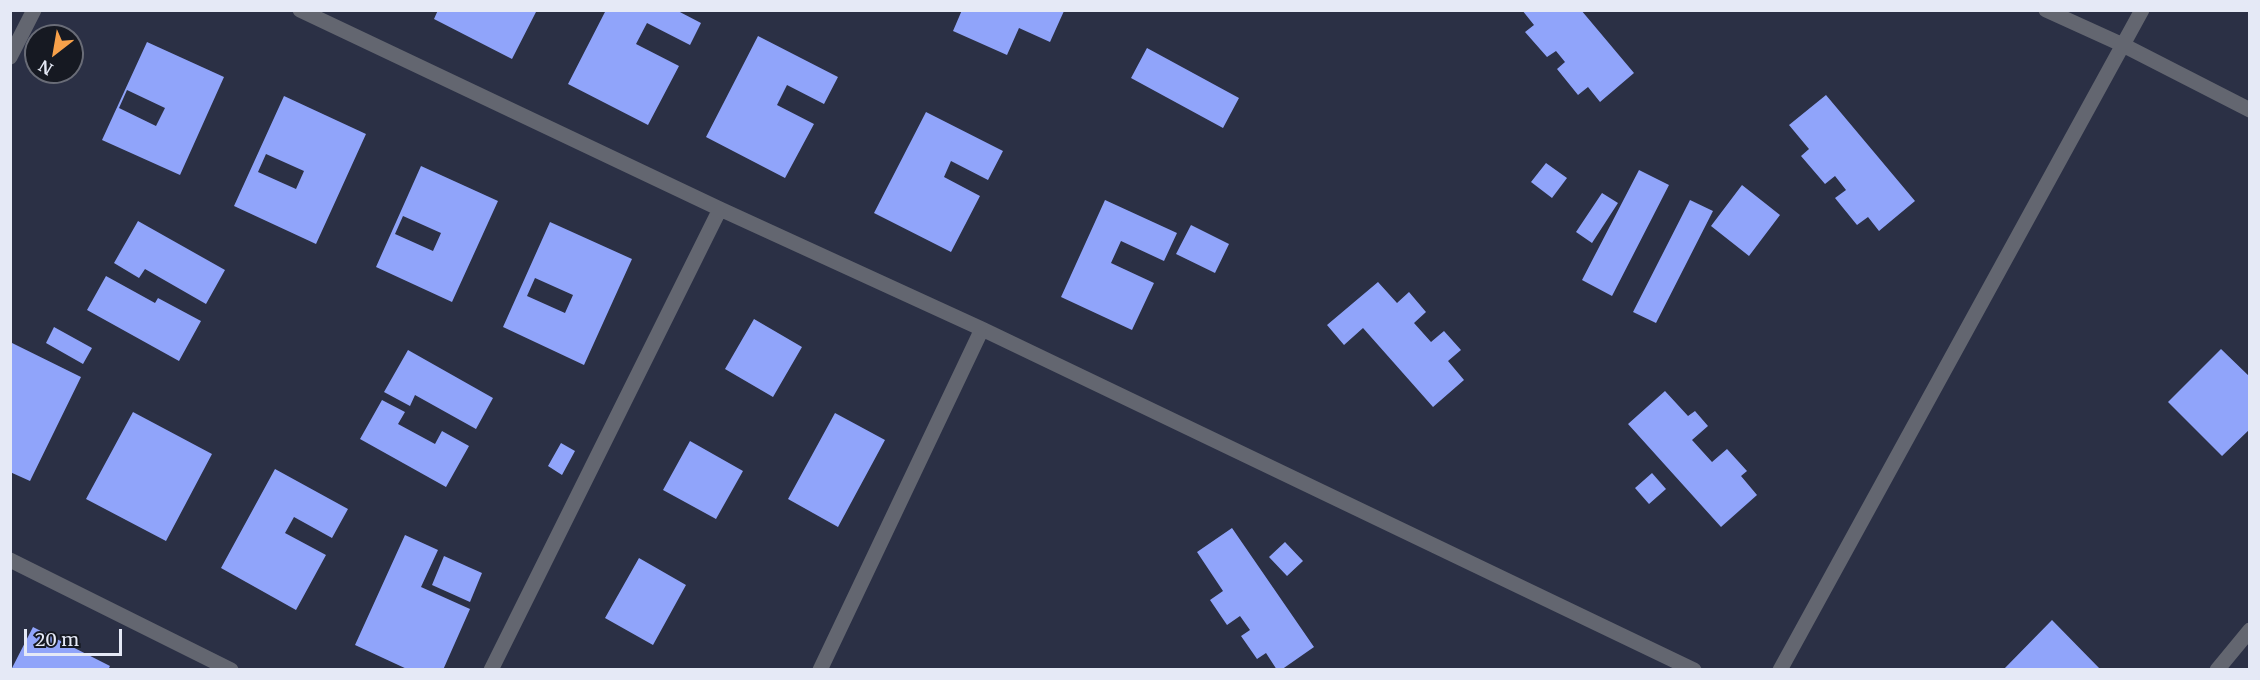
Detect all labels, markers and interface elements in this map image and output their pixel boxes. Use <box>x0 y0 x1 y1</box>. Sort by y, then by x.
north arrow <box>24 24 84 84</box>
text: N <box>35 56 56 80</box>
scale bar <box>27 617 124 655</box>
text: 20 m <box>35 628 79 651</box>

